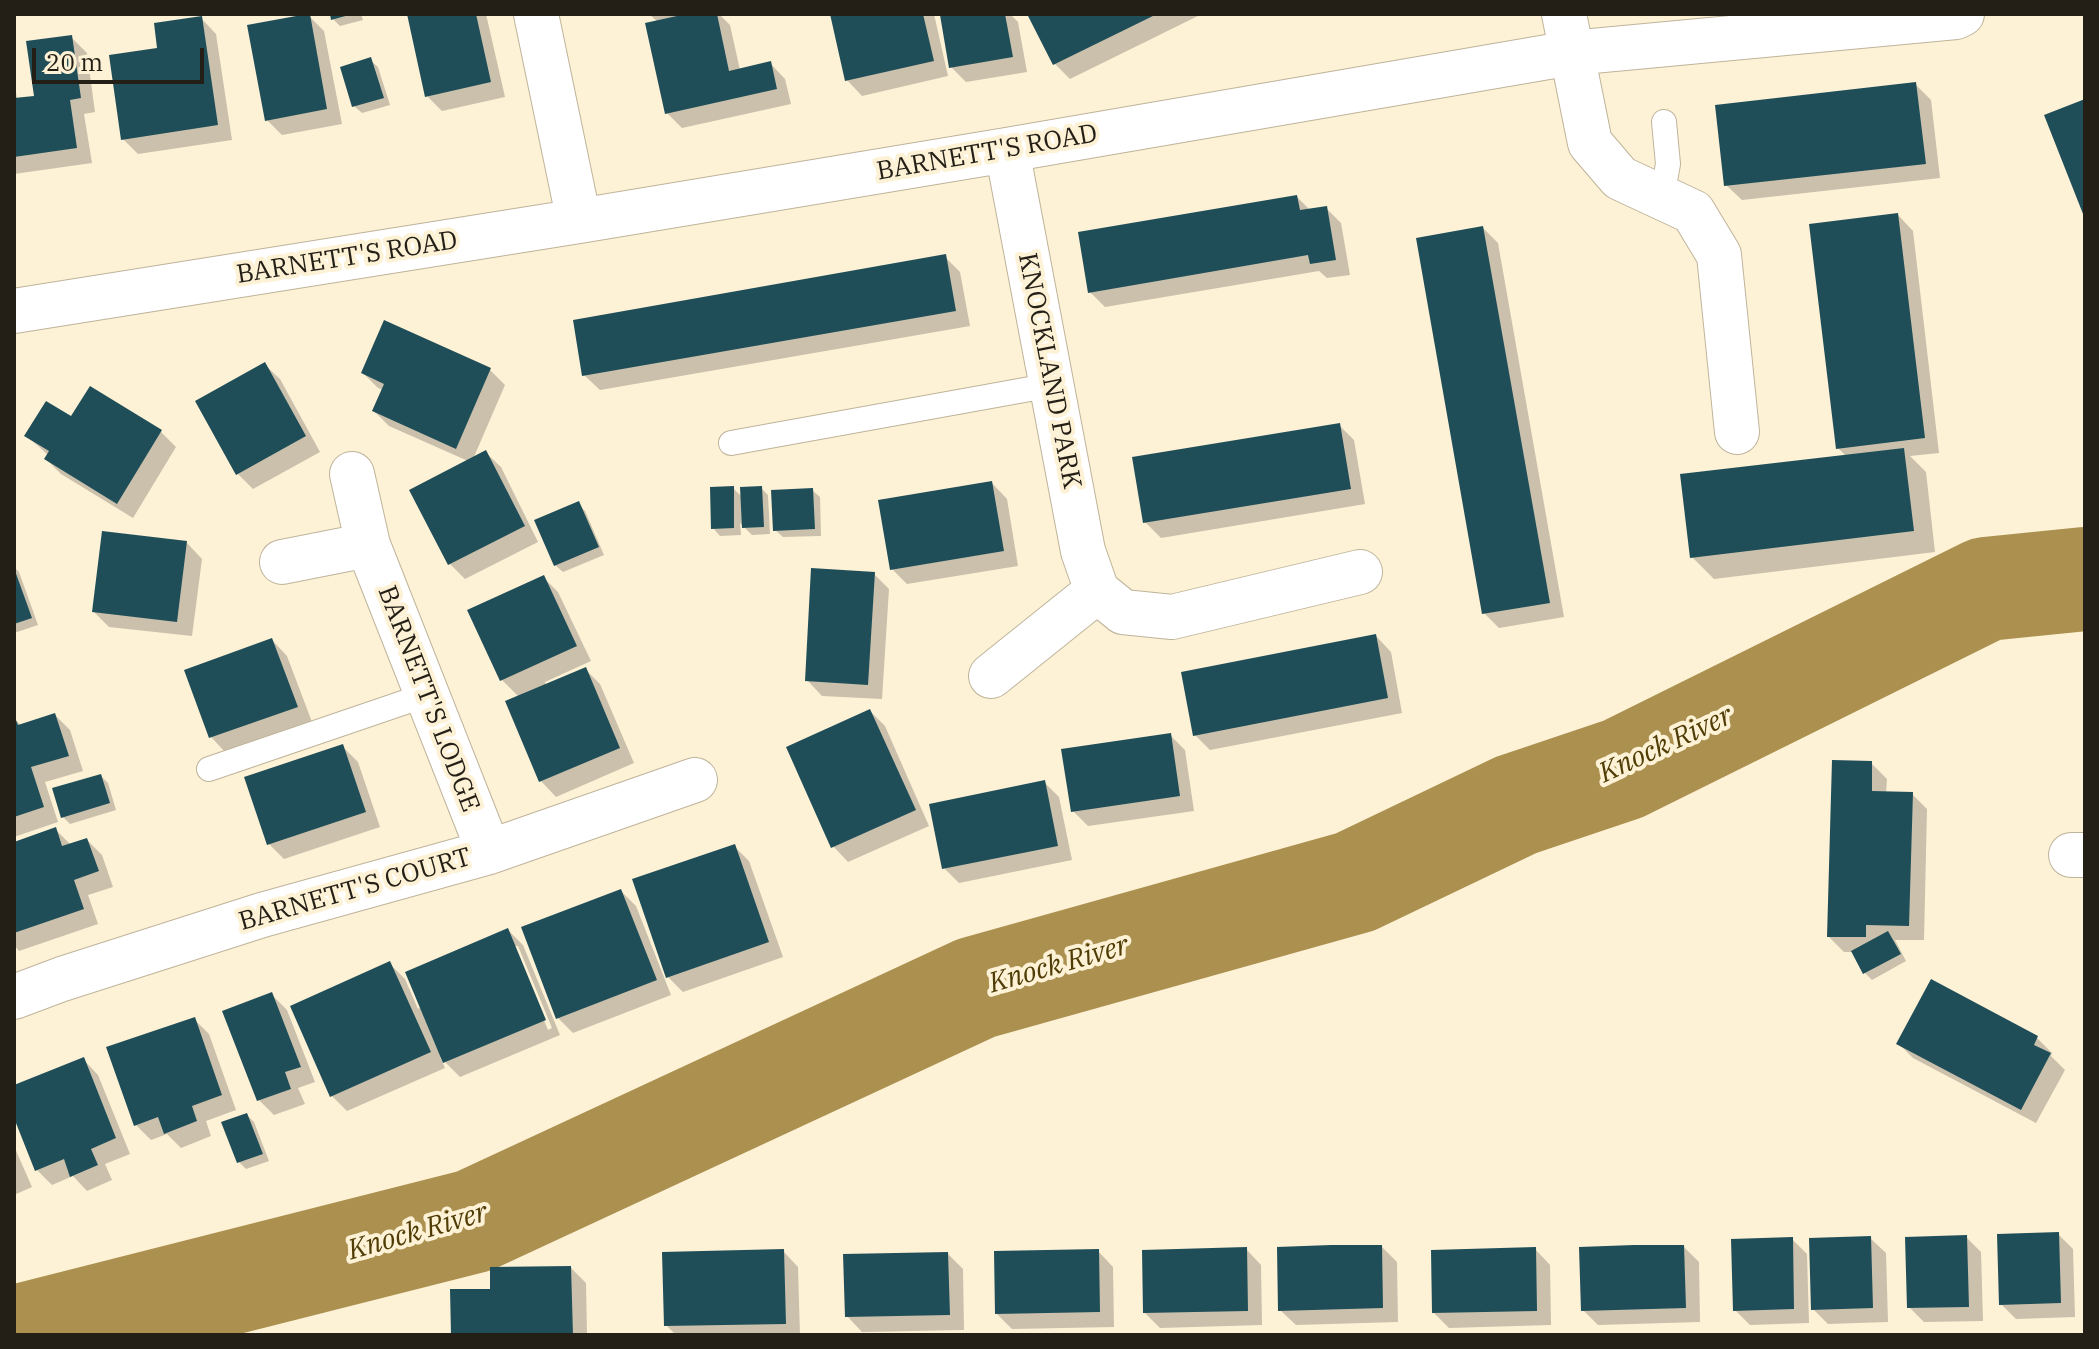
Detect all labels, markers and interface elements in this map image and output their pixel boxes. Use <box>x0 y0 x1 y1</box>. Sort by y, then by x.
scale bar <box>36 32 208 82</box>
text: 20 m <box>46 46 103 78</box>
street label: BARNETT'S ROAD <box>874 118 1100 188</box>
street label: BARNETT'S ROAD <box>234 225 460 291</box>
street label: KNOCKLAND PARK <box>1011 250 1087 492</box>
street label: BARNETT'S LODGE <box>370 582 486 816</box>
water label: Knock River <box>1594 699 1738 791</box>
street label: BARNETT'S COURT <box>235 842 475 938</box>
water label: Knock River <box>985 929 1133 1001</box>
water label: Knock River <box>344 1196 492 1268</box>

